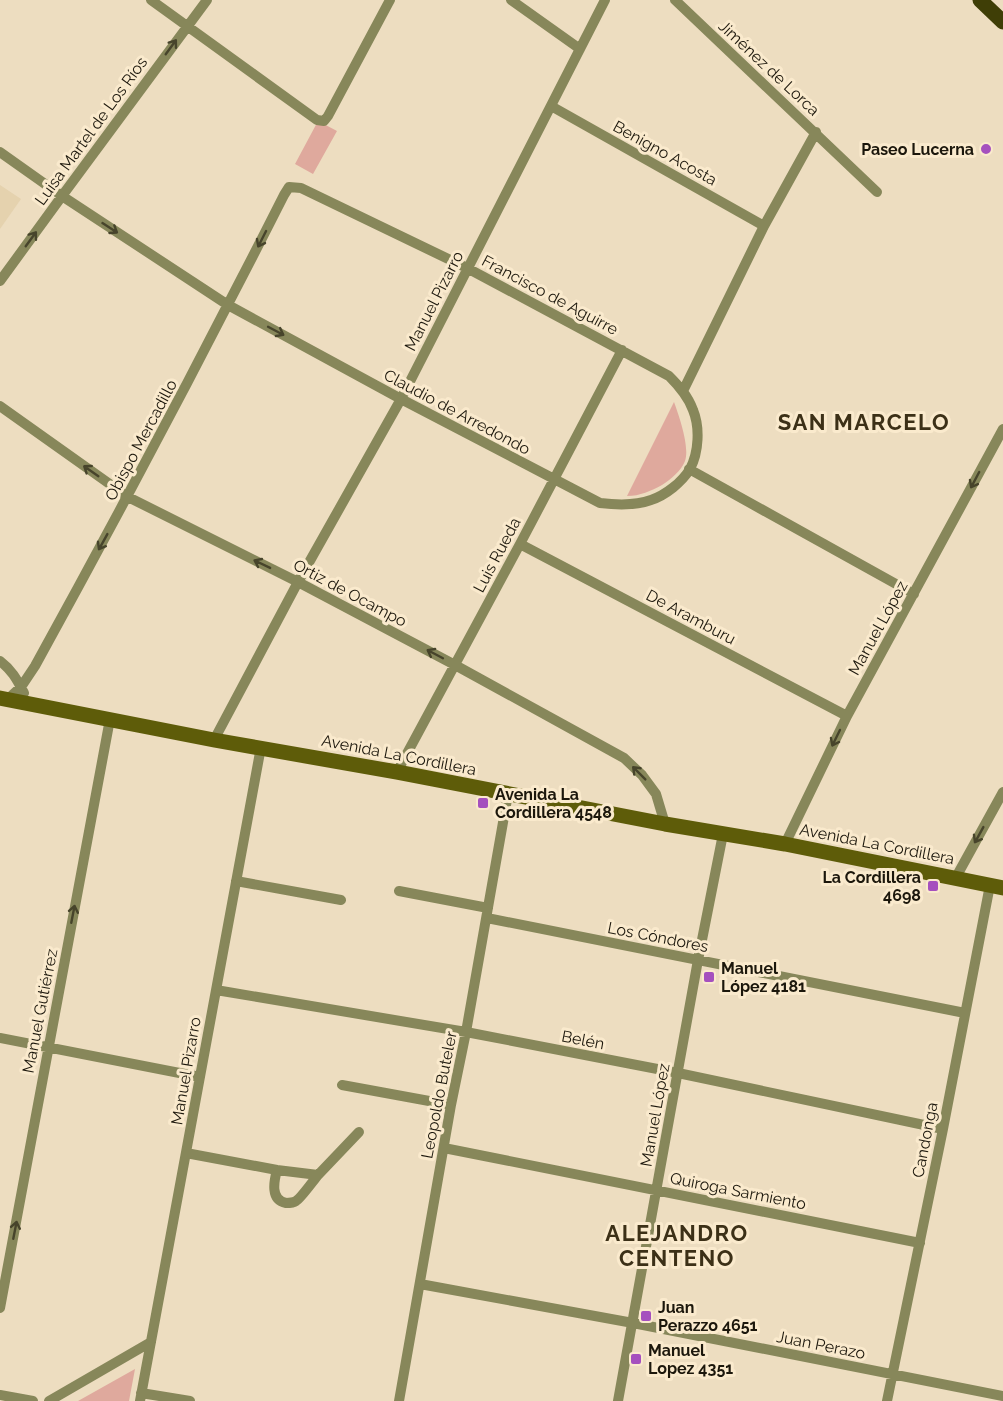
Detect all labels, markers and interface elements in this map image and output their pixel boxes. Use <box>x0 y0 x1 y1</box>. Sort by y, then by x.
street label: Jiménez de Lorca <box>715 16 823 120</box>
one-way arrow <box>165 40 177 56</box>
street label: Luisa Martel de Los Ríos <box>31 53 151 209</box>
street label: Benigno Acosta <box>610 117 720 189</box>
place label: Paseo Lucerna <box>861 140 974 159</box>
marker: Paseo Lucerna <box>979 142 993 156</box>
one-way arrow <box>102 222 118 234</box>
one-way arrow <box>256 229 267 247</box>
one-way arrow <box>25 231 37 247</box>
street label: Manuel Pizarro <box>401 248 467 354</box>
street label: Francisco de Aguirre <box>479 251 621 339</box>
one-way arrow <box>267 325 284 337</box>
street label: Claudio de Arredondo <box>381 365 533 459</box>
street label: Obispo Mercadillo <box>101 376 181 504</box>
district label: SAN MARCELO <box>778 409 950 435</box>
one-way arrow <box>83 465 99 477</box>
one-way arrow <box>969 471 981 488</box>
street label: Luis Rueda <box>469 514 525 596</box>
one-way arrow <box>97 533 109 550</box>
street label: Ortiz de Ocampo <box>290 555 410 631</box>
one-way arrow <box>253 558 271 569</box>
street label: Manuel López <box>844 578 912 678</box>
street label: De Aramburu <box>643 585 739 649</box>
one-way arrow <box>426 648 444 659</box>
one-way arrow <box>830 728 842 746</box>
street label: Avenida La Cordillera <box>320 731 478 779</box>
one-way arrow <box>632 765 647 780</box>
place label: Avenida La Cordillera 4548 <box>495 785 612 822</box>
marker: Avenida La Cordillera 4548 <box>476 796 490 810</box>
street label: Avenida La Cordillera <box>798 820 956 868</box>
one-way arrow <box>973 826 985 843</box>
place label: La Cordillera 4698 <box>822 868 921 905</box>
marker: La Cordillera 4698 <box>926 879 940 893</box>
one-way arrow <box>68 905 79 925</box>
street label: Los Cóndores <box>606 918 710 956</box>
street label: Manuel Gutiérrez <box>19 947 61 1075</box>
place label: Manuel López 4181 <box>721 959 806 996</box>
marker: Manuel López 4181 <box>702 970 716 984</box>
street label: Manuel Pizarro <box>167 1015 205 1127</box>
street label: Belén <box>560 1027 606 1053</box>
street label: Leopoldo Buteler <box>417 1029 461 1160</box>
street label: Manuel López <box>637 1062 673 1168</box>
street label: Candonga <box>908 1101 942 1179</box>
street label: Quiroga Sarmiento <box>668 1168 808 1214</box>
district label: ALEJANDRO CENTENO <box>605 1220 749 1271</box>
one-way arrow <box>9 1221 20 1240</box>
place label: Juan Perazzo 4651 <box>658 1298 758 1335</box>
marker: Juan Perazzo 4651 <box>639 1309 653 1323</box>
street label: Juan Perazo <box>775 1327 867 1363</box>
place label: Manuel Lopez 4351 <box>648 1341 733 1378</box>
marker: Manuel Lopez 4351 <box>629 1352 643 1366</box>

